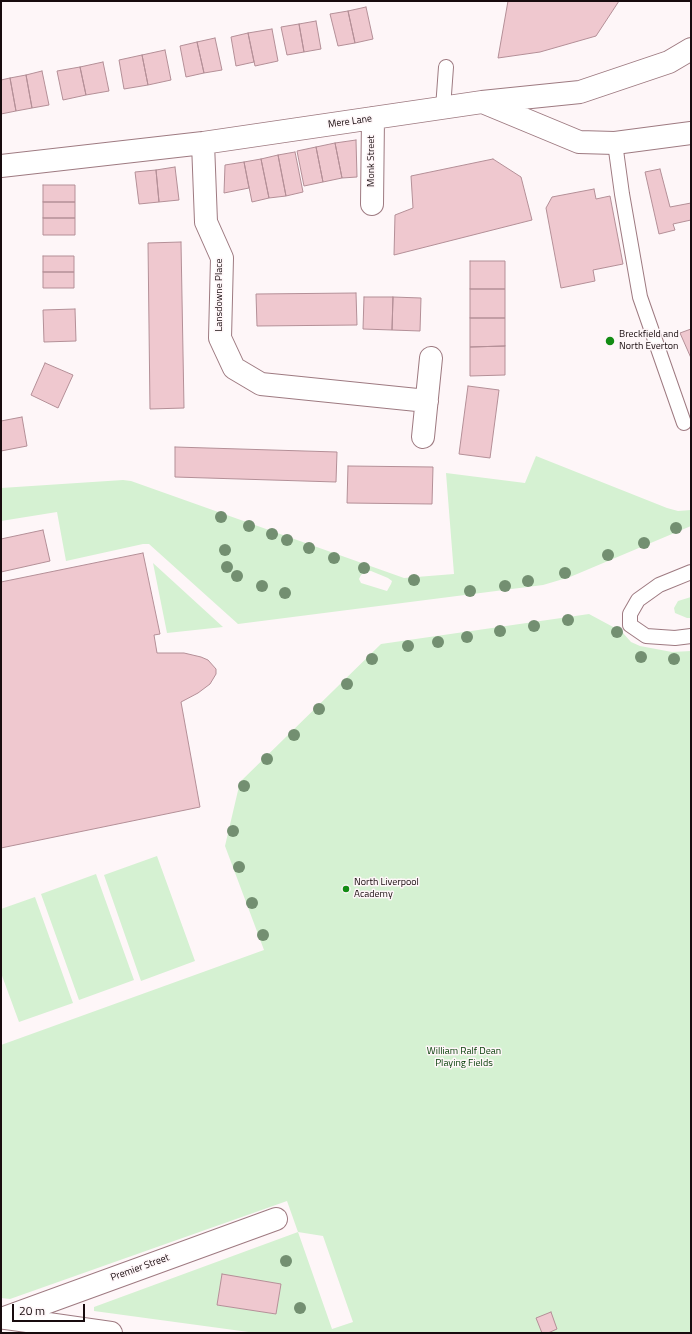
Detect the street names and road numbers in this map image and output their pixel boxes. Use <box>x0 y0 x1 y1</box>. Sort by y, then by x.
street label: Mere Lane <box>327 113 373 131</box>
street label: Monk Street <box>366 135 378 187</box>
street label: Lansdowne Place <box>214 258 226 332</box>
street label: Premier Street <box>109 1252 171 1284</box>

